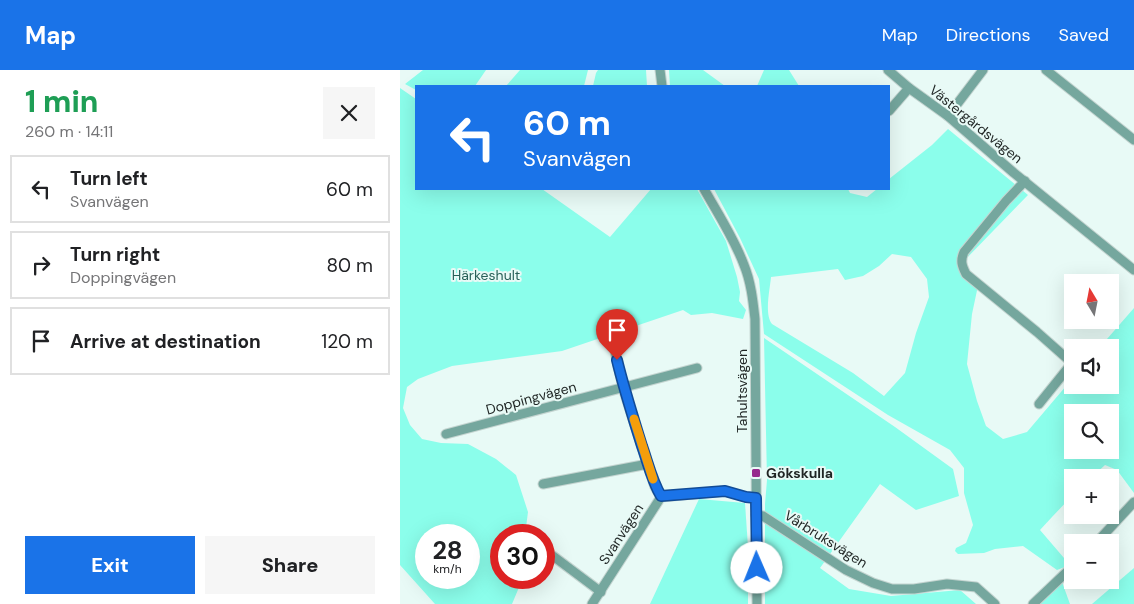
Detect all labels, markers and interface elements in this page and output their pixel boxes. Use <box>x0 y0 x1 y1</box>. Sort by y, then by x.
text: Map <box>25 20 76 51</box>
text: Map <box>882 23 918 47</box>
text: Directions <box>946 23 1031 47</box>
text: Saved <box>1059 23 1109 47</box>
street label: Västergårdsvägen <box>926 81 1026 167</box>
text: 1 min <box>25 82 98 121</box>
button: close <box>323 87 375 139</box>
text: 60 m <box>523 100 611 146</box>
icon: left <box>440 105 505 170</box>
text: 260 m · 14:11 <box>25 121 113 142</box>
text: Svanvägen <box>523 144 631 173</box>
text: Turn left <box>70 166 148 191</box>
icon: left <box>27 175 55 203</box>
text: 60 m <box>326 177 373 202</box>
text: Svanvägen <box>70 191 149 212</box>
text: Turn right <box>70 242 160 267</box>
icon: right <box>27 251 55 279</box>
text: 80 m <box>326 253 373 278</box>
park label: Härkeshult <box>452 266 520 284</box>
text: Doppingvägen <box>70 267 176 288</box>
north arrow <box>1064 274 1119 329</box>
map controls <box>1064 274 1119 589</box>
pin <box>596 309 638 360</box>
icon: arrive <box>603 316 631 344</box>
icon: arrive <box>27 327 55 355</box>
text: Arrive at destination <box>70 329 261 354</box>
text: 120 m <box>321 329 373 354</box>
button: sound <box>1064 339 1119 394</box>
street label: Tahultsvägen <box>733 349 751 433</box>
street label: Doppingvägen <box>484 377 578 419</box>
button: search <box>1064 404 1119 459</box>
place label: Gökskulla <box>766 464 833 482</box>
marker: Gökskulla <box>750 467 762 479</box>
button: + <box>1064 469 1119 524</box>
street label: Svanvägen <box>595 500 647 568</box>
street label: Vårbruksvägen <box>781 506 871 572</box>
speed limit sign: 30 <box>490 524 555 589</box>
text: 28 <box>432 534 463 567</box>
button: − <box>1064 534 1119 589</box>
button: Exit <box>25 536 195 594</box>
button: Share <box>205 536 375 594</box>
position arrow <box>730 541 782 593</box>
text: km/h <box>433 561 462 577</box>

